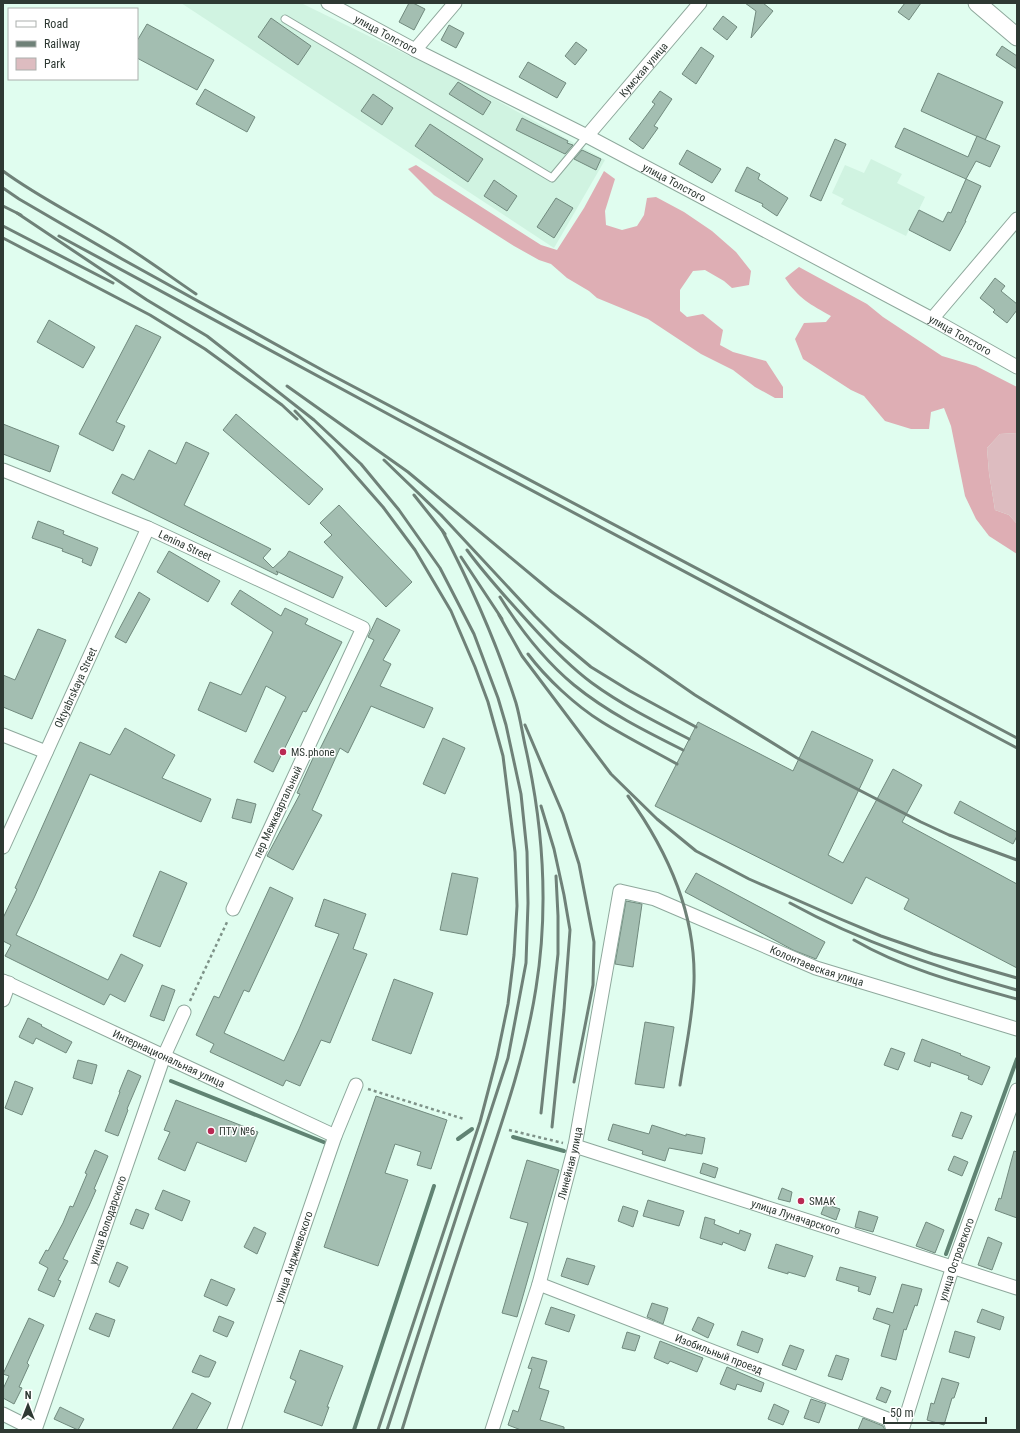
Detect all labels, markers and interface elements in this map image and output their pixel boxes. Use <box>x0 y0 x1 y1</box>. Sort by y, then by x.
legend <box>8 8 138 80</box>
street label: улица Толстого <box>352 12 420 57</box>
text: Road <box>44 17 68 31</box>
text: Railway <box>44 37 80 51</box>
street label: Кумская улица <box>616 40 670 100</box>
text: Park <box>44 57 66 71</box>
street label: улица Толстого <box>640 160 709 205</box>
street label: улица Толстого <box>927 312 994 358</box>
street label: Lenina Street <box>156 527 214 563</box>
street label: Oktyabrskaya Street <box>52 645 99 730</box>
place label: MS.phone <box>291 746 335 759</box>
marker: MS.phone <box>278 747 288 757</box>
street label: пер Межквартальный <box>251 764 305 860</box>
street label: Колонтаевская улица <box>768 943 865 989</box>
street label: Интернациональная улица <box>111 1027 227 1090</box>
place label: ПТУ №6 <box>219 1125 255 1138</box>
marker: ПТУ №6 <box>206 1126 216 1136</box>
street label: Линейная улица <box>555 1126 585 1201</box>
street label: улица Володарского <box>86 1173 129 1266</box>
place label: SMAK <box>809 1195 835 1208</box>
marker: SMAK <box>796 1196 806 1206</box>
street label: улица Луначарского <box>750 1197 842 1237</box>
street label: улица Анджиевского <box>272 1209 315 1304</box>
street label: улица Островского <box>936 1215 977 1303</box>
street label: Изобильный проезд <box>673 1331 765 1377</box>
north arrow <box>8 1385 48 1425</box>
text: N <box>25 1389 32 1402</box>
scale bar <box>884 1399 986 1425</box>
text: 50 m <box>890 1406 914 1420</box>

